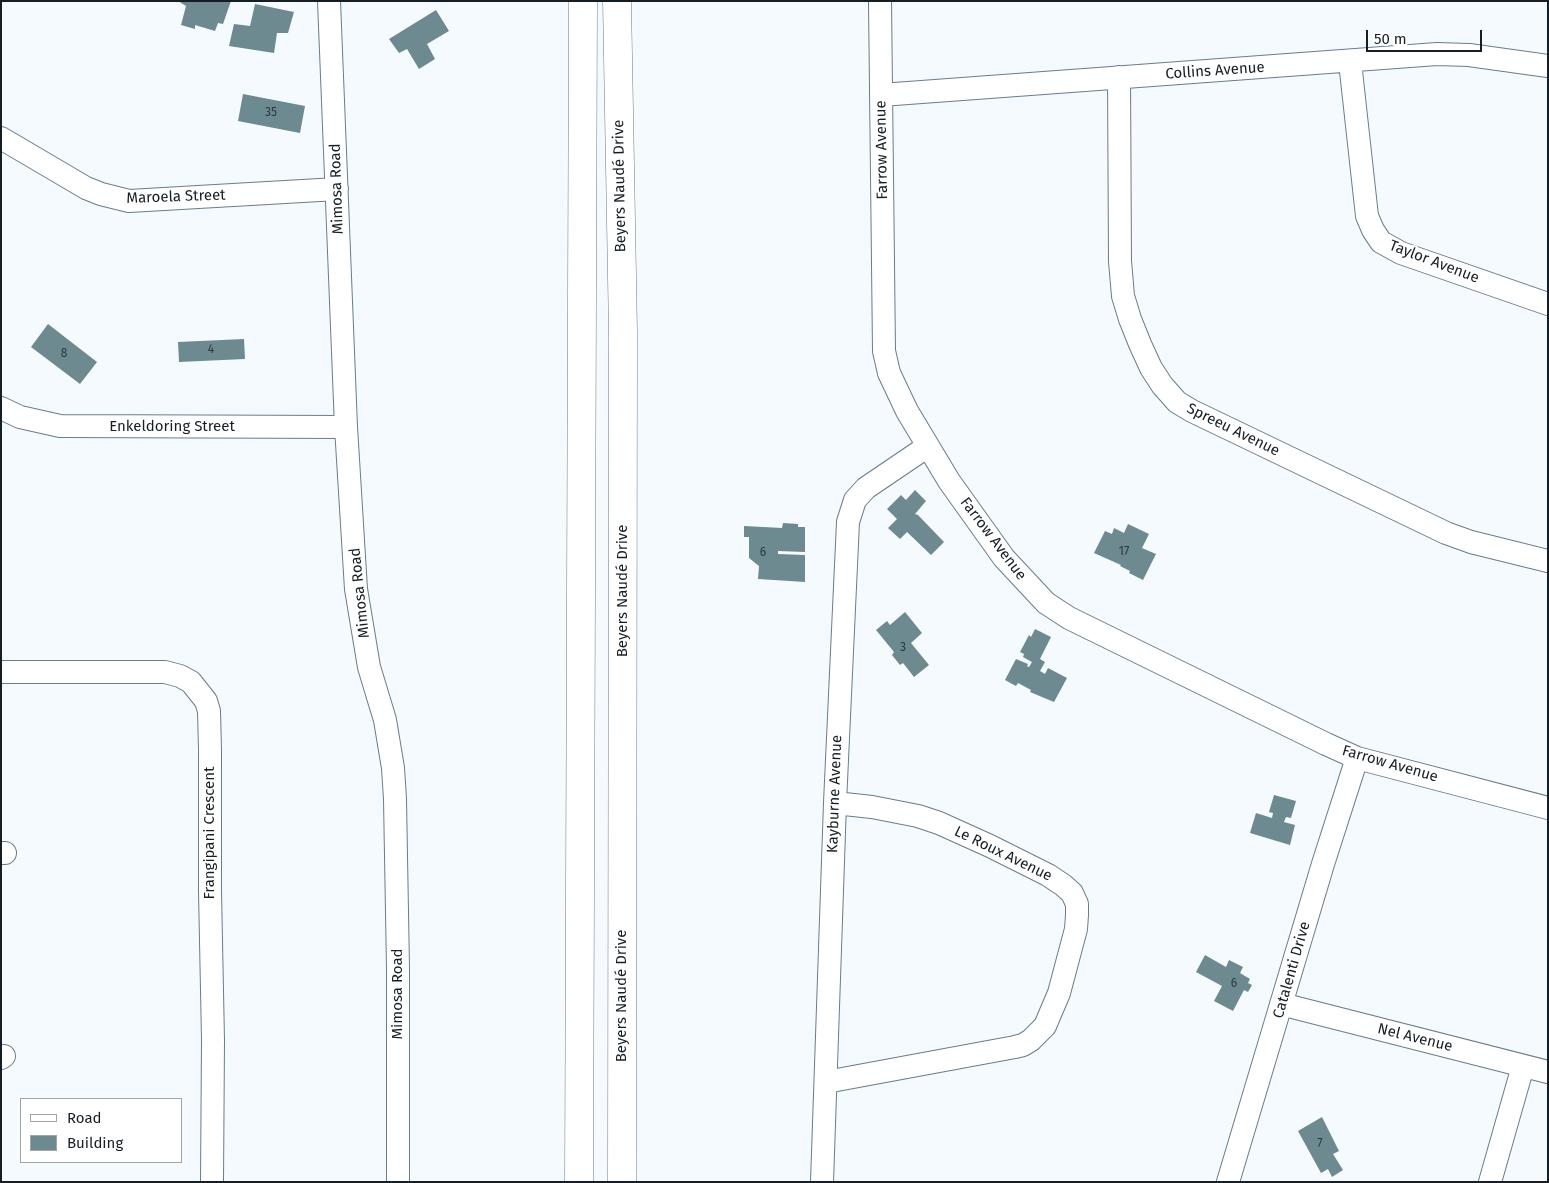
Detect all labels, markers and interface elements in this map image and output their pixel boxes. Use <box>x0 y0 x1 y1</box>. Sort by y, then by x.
scale bar <box>1369 20 1485 52</box>
text: 50 m <box>1374 30 1407 48</box>
street label: Collins Avenue <box>1165 59 1265 83</box>
street label: Farrow Avenue <box>872 100 892 200</box>
house number: 35 <box>265 106 277 120</box>
street label: Beyers Naudé Drive <box>610 120 630 252</box>
street label: Mimosa Road <box>326 143 348 235</box>
street label: Maroela Street <box>126 186 226 208</box>
street label: Taylor Avenue <box>1386 237 1482 287</box>
house number: 4 <box>208 343 214 357</box>
house number: 8 <box>61 347 67 361</box>
street label: Spreeu Avenue <box>1184 400 1282 460</box>
street label: Enkeldoring Street <box>109 418 235 436</box>
street label: Farrow Avenue <box>956 494 1030 584</box>
street label: Beyers Naudé Drive <box>614 525 632 657</box>
house number: 17 <box>1119 545 1129 559</box>
house number: 6 <box>760 546 766 560</box>
street label: Mimosa Road <box>346 547 374 639</box>
house number: 3 <box>900 641 906 655</box>
street label: Kayburne Avenue <box>824 735 846 853</box>
street label: Farrow Avenue <box>1340 742 1440 786</box>
street label: Frangipani Crescent <box>201 767 219 899</box>
street label: Le Roux Avenue <box>951 823 1055 885</box>
street label: Catalenti Drive <box>1270 920 1314 1020</box>
street label: Beyers Naudé Drive <box>613 930 631 1062</box>
street label: Mimosa Road <box>389 948 407 1040</box>
house number: 6 <box>1231 977 1237 991</box>
street label: Nel Avenue <box>1376 1020 1454 1056</box>
legend <box>20 1098 182 1163</box>
text: Road <box>67 1109 102 1127</box>
text: Building <box>67 1134 123 1152</box>
house number: 7 <box>1317 1137 1323 1151</box>

